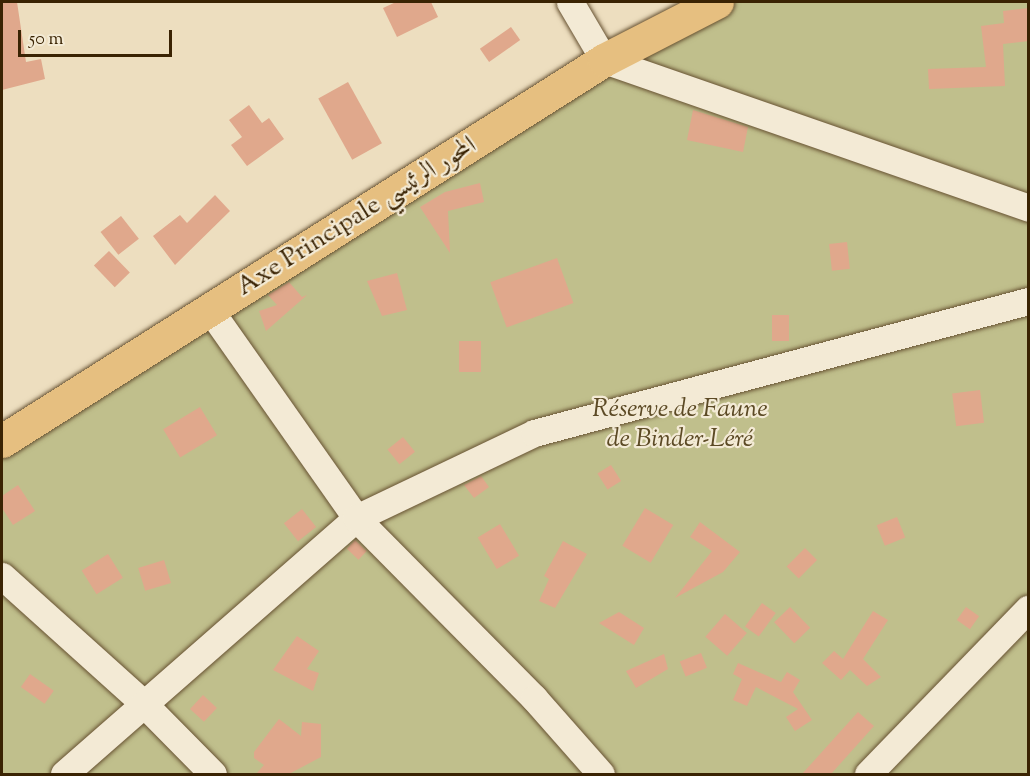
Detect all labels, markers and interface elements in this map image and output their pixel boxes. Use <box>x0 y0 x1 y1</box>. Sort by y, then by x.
scale bar <box>21 18 176 56</box>
text: 50 m <box>29 27 63 53</box>
street label: Axe Principale المحور الرئيسي <box>231 130 483 304</box>
park label: Réserve de Faune de Binder-Léré <box>592 394 768 455</box>

